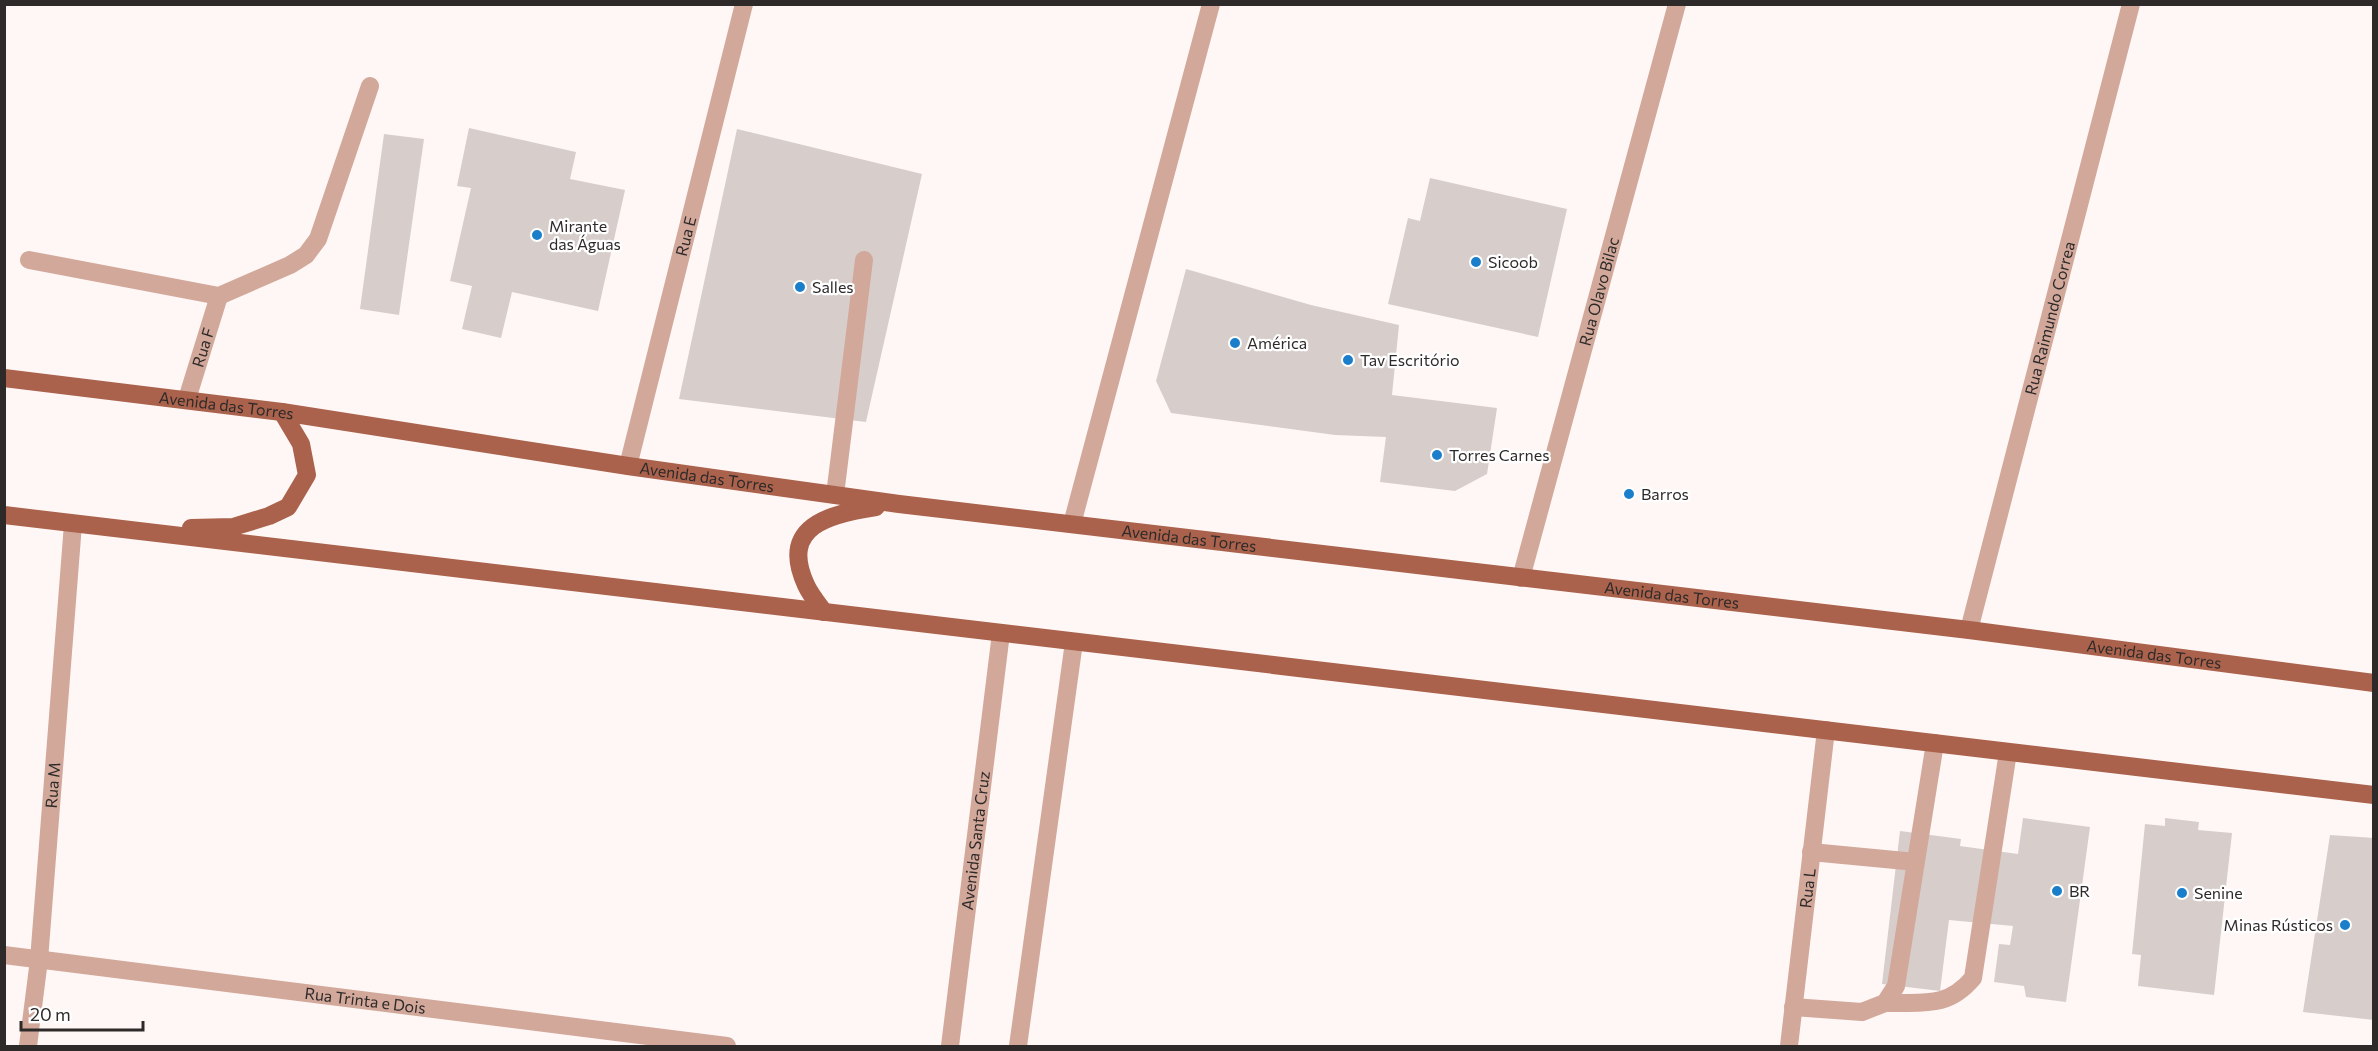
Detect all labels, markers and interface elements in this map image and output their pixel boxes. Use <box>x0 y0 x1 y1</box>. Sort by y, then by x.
street label: Rua E <box>671 214 699 258</box>
place label: Mirante das Águas <box>549 216 621 253</box>
marker: Mirante das Águas <box>530 228 544 242</box>
street label: Rua Olavo Bilac <box>1575 235 1622 348</box>
street label: Rua Raimundo Correa <box>2020 239 2078 397</box>
place label: Sicoob <box>1488 252 1538 271</box>
marker: Sicoob <box>1469 255 1483 269</box>
place label: Salles <box>812 277 854 296</box>
marker: Salles <box>793 280 807 294</box>
street label: Rua F <box>188 325 218 369</box>
place label: América <box>1247 333 1307 352</box>
marker: América <box>1228 336 1242 350</box>
place label: Tav Escritório <box>1360 350 1460 369</box>
marker: Tav Escritório <box>1341 353 1355 367</box>
street label: Avenida das Torres <box>158 387 295 423</box>
place label: Torres Carnes <box>1449 445 1549 464</box>
marker: Torres Carnes <box>1430 448 1444 462</box>
street label: Avenida das Torres <box>639 458 776 495</box>
place label: Barros <box>1641 484 1689 503</box>
marker: Barros <box>1622 487 1636 501</box>
street label: Avenida das Torres <box>1121 520 1258 555</box>
street label: Avenida das Torres <box>1603 577 1740 612</box>
street label: Avenida das Torres <box>2086 636 2223 672</box>
street label: Rua M <box>41 761 63 809</box>
street label: Avenida Santa Cruz <box>957 770 993 911</box>
street label: Rua L <box>1795 867 1819 909</box>
place label: BR <box>2069 881 2090 900</box>
place label: Senine <box>2194 883 2243 902</box>
marker: BR <box>2050 884 2064 898</box>
marker: Senine <box>2175 886 2189 900</box>
place label: Minas Rústicos <box>2224 915 2333 934</box>
marker: Minas Rústicos <box>2338 918 2352 932</box>
street label: Rua Trinta e Dois <box>304 983 427 1017</box>
scale bar <box>21 994 142 1032</box>
text: 20 m <box>30 1003 71 1025</box>

